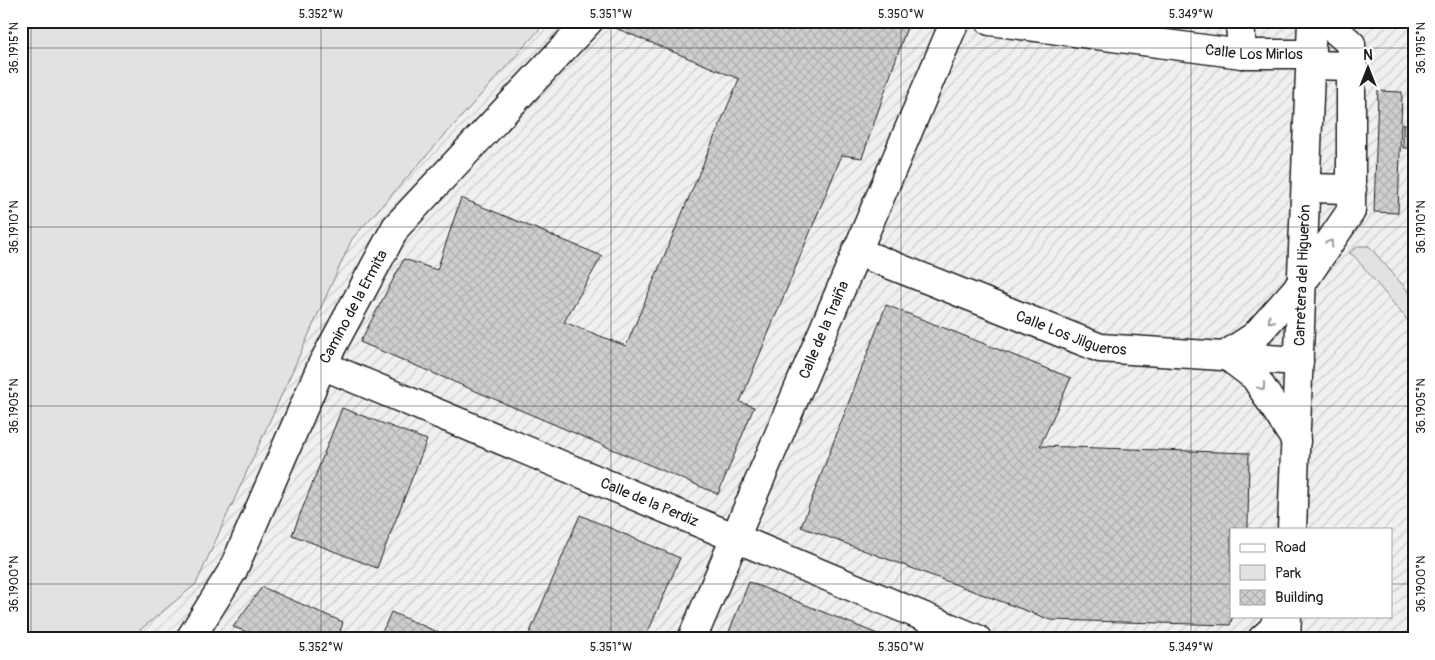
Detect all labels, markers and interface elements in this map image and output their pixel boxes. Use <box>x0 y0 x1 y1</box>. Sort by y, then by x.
text: 5.352°W <box>299 7 343 22</box>
text: 5.351°W <box>590 7 632 22</box>
text: 5.350°W <box>878 7 924 22</box>
text: 5.349°W <box>1169 7 1213 22</box>
text: 36.1915°N <box>7 22 22 74</box>
text: 36.1915°N <box>1414 22 1429 74</box>
street label: Calle Los Mirlos <box>1204 40 1303 64</box>
north arrow <box>1342 42 1392 92</box>
text: N <box>1363 47 1373 64</box>
text: 36.1910°N <box>7 200 22 254</box>
text: 36.1910°N <box>1414 200 1429 254</box>
street label: Carretera del Higuerón <box>1290 204 1314 346</box>
one-way arrow <box>1324 239 1333 248</box>
street label: Camino de la Ermita <box>315 246 392 367</box>
street label: Calle de la Traiña <box>794 278 853 382</box>
street label: Calle Los Jilgueros <box>1013 306 1127 359</box>
one-way arrow <box>1268 314 1277 323</box>
text: 36.1905°N <box>7 378 22 434</box>
text: 36.1905°N <box>1414 378 1429 434</box>
one-way arrow <box>1256 381 1265 391</box>
street label: Calle de la Perdiz <box>598 473 702 531</box>
legend <box>1230 528 1392 618</box>
text: Road <box>1275 538 1306 557</box>
text: 36.1900°N <box>7 556 22 612</box>
text: 36.1900°N <box>1414 556 1429 612</box>
text: Park <box>1275 564 1302 583</box>
text: Building <box>1275 588 1323 607</box>
text: 5.352°W <box>299 640 343 655</box>
text: 5.351°W <box>590 640 632 655</box>
text: 5.350°W <box>878 640 924 655</box>
text: 5.349°W <box>1169 640 1213 655</box>

